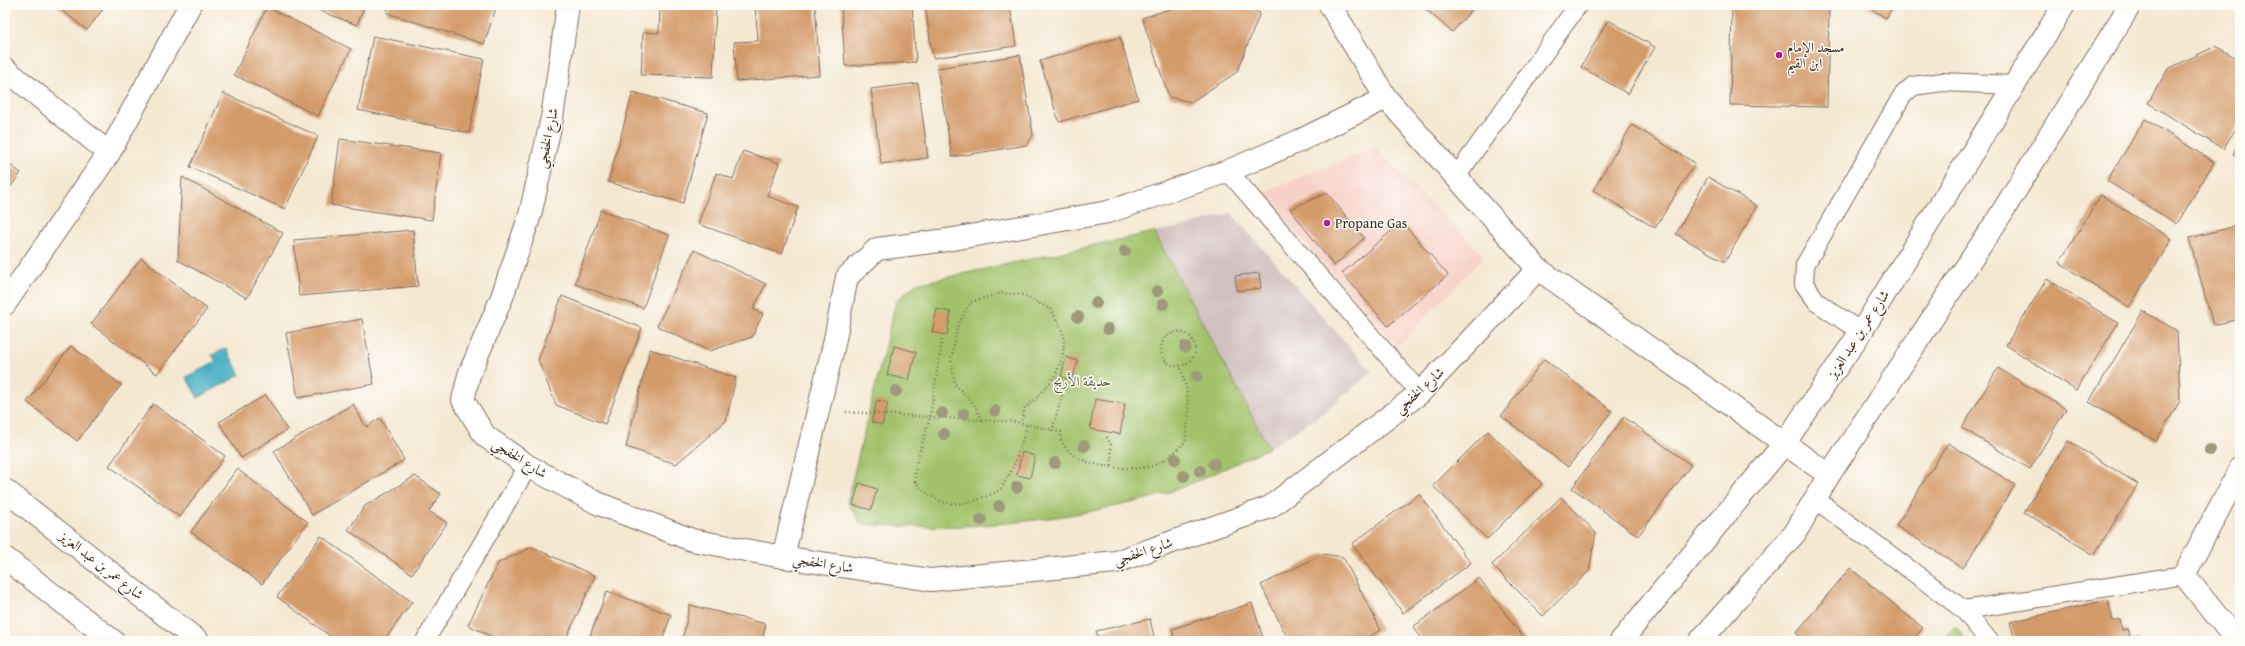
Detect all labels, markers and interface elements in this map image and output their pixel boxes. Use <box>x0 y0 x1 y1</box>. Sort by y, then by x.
place label: مسجد الإمام ابن القيم <box>1787 37 1845 77</box>
marker: مسجد الإمام ابن القيم <box>1774 50 1784 60</box>
street label: شارع الخفجي <box>531 106 566 171</box>
place label: Propane Gas <box>1335 213 1407 233</box>
marker: Propane Gas <box>1322 218 1332 228</box>
street label: شارع عمر بن عبد العزيز <box>1821 286 1896 385</box>
street label: شارع الخفجي <box>1390 362 1451 420</box>
park label: حديقة الأريج <box>1053 371 1111 394</box>
street label: شارع الخفجي <box>487 433 551 485</box>
street label: شارع عمر بن عبد العزيز <box>53 525 148 606</box>
street label: شارع الخفجي <box>1111 532 1176 573</box>
street label: شارع الخفجي <box>791 548 855 581</box>

